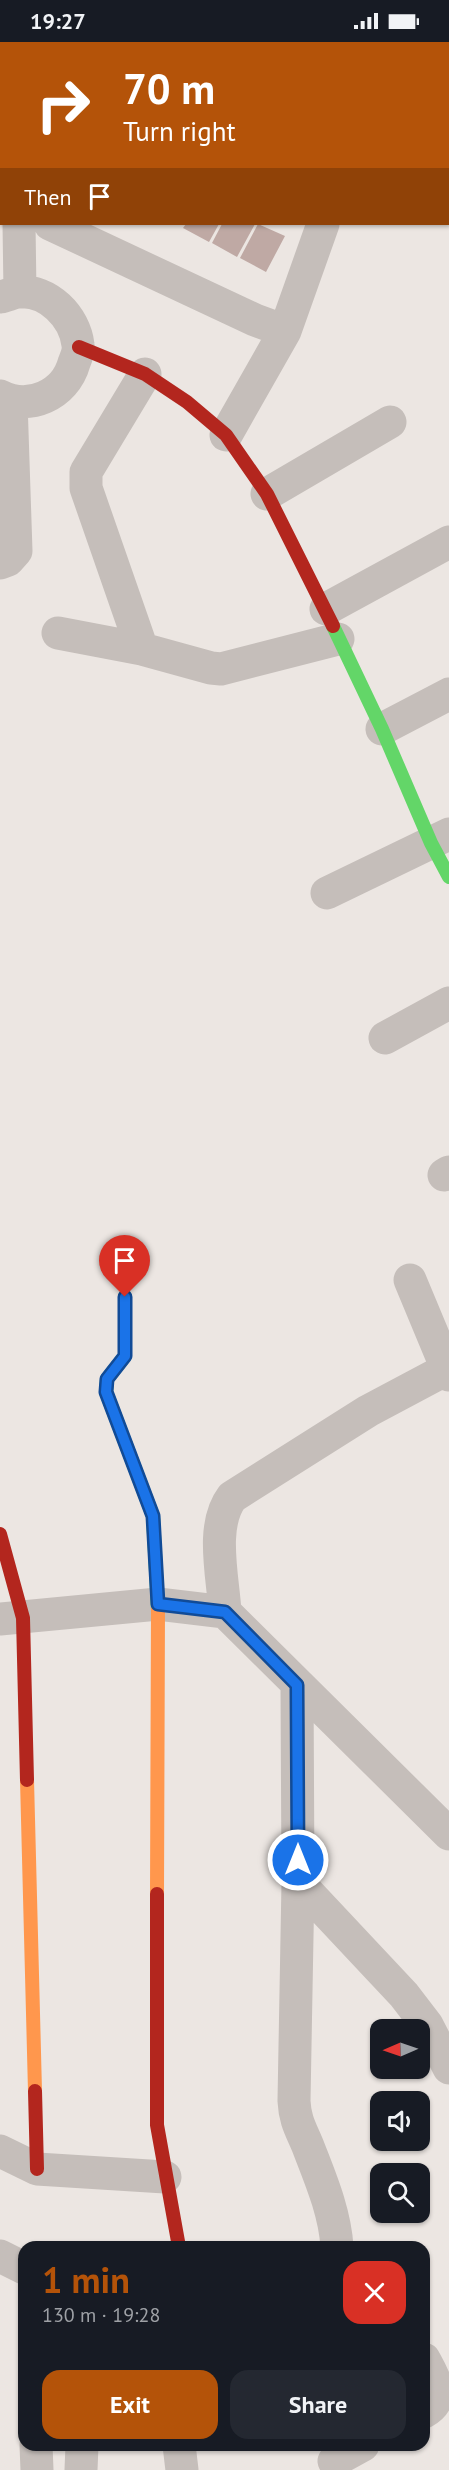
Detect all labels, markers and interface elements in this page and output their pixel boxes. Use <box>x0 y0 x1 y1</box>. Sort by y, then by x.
text: 19:27 <box>30 7 86 35</box>
text: 70 m <box>123 61 215 116</box>
icon: right <box>24 66 102 144</box>
text: Turn right <box>123 114 236 148</box>
icon: arrive <box>83 180 116 213</box>
text: Then <box>24 183 71 211</box>
pin <box>99 1235 150 1297</box>
icon: arrive <box>108 1244 141 1277</box>
position arrow <box>266 1828 330 1892</box>
north arrow <box>370 2019 430 2079</box>
map controls <box>370 2019 430 2223</box>
button: sound <box>370 2091 430 2151</box>
button: search <box>370 2163 430 2223</box>
text: 1 min <box>42 2256 130 2303</box>
button: close <box>343 2261 406 2324</box>
text: 130 m · 19:28 <box>42 2302 160 2328</box>
button: Exit <box>42 2370 218 2439</box>
button: Share <box>230 2370 406 2439</box>

